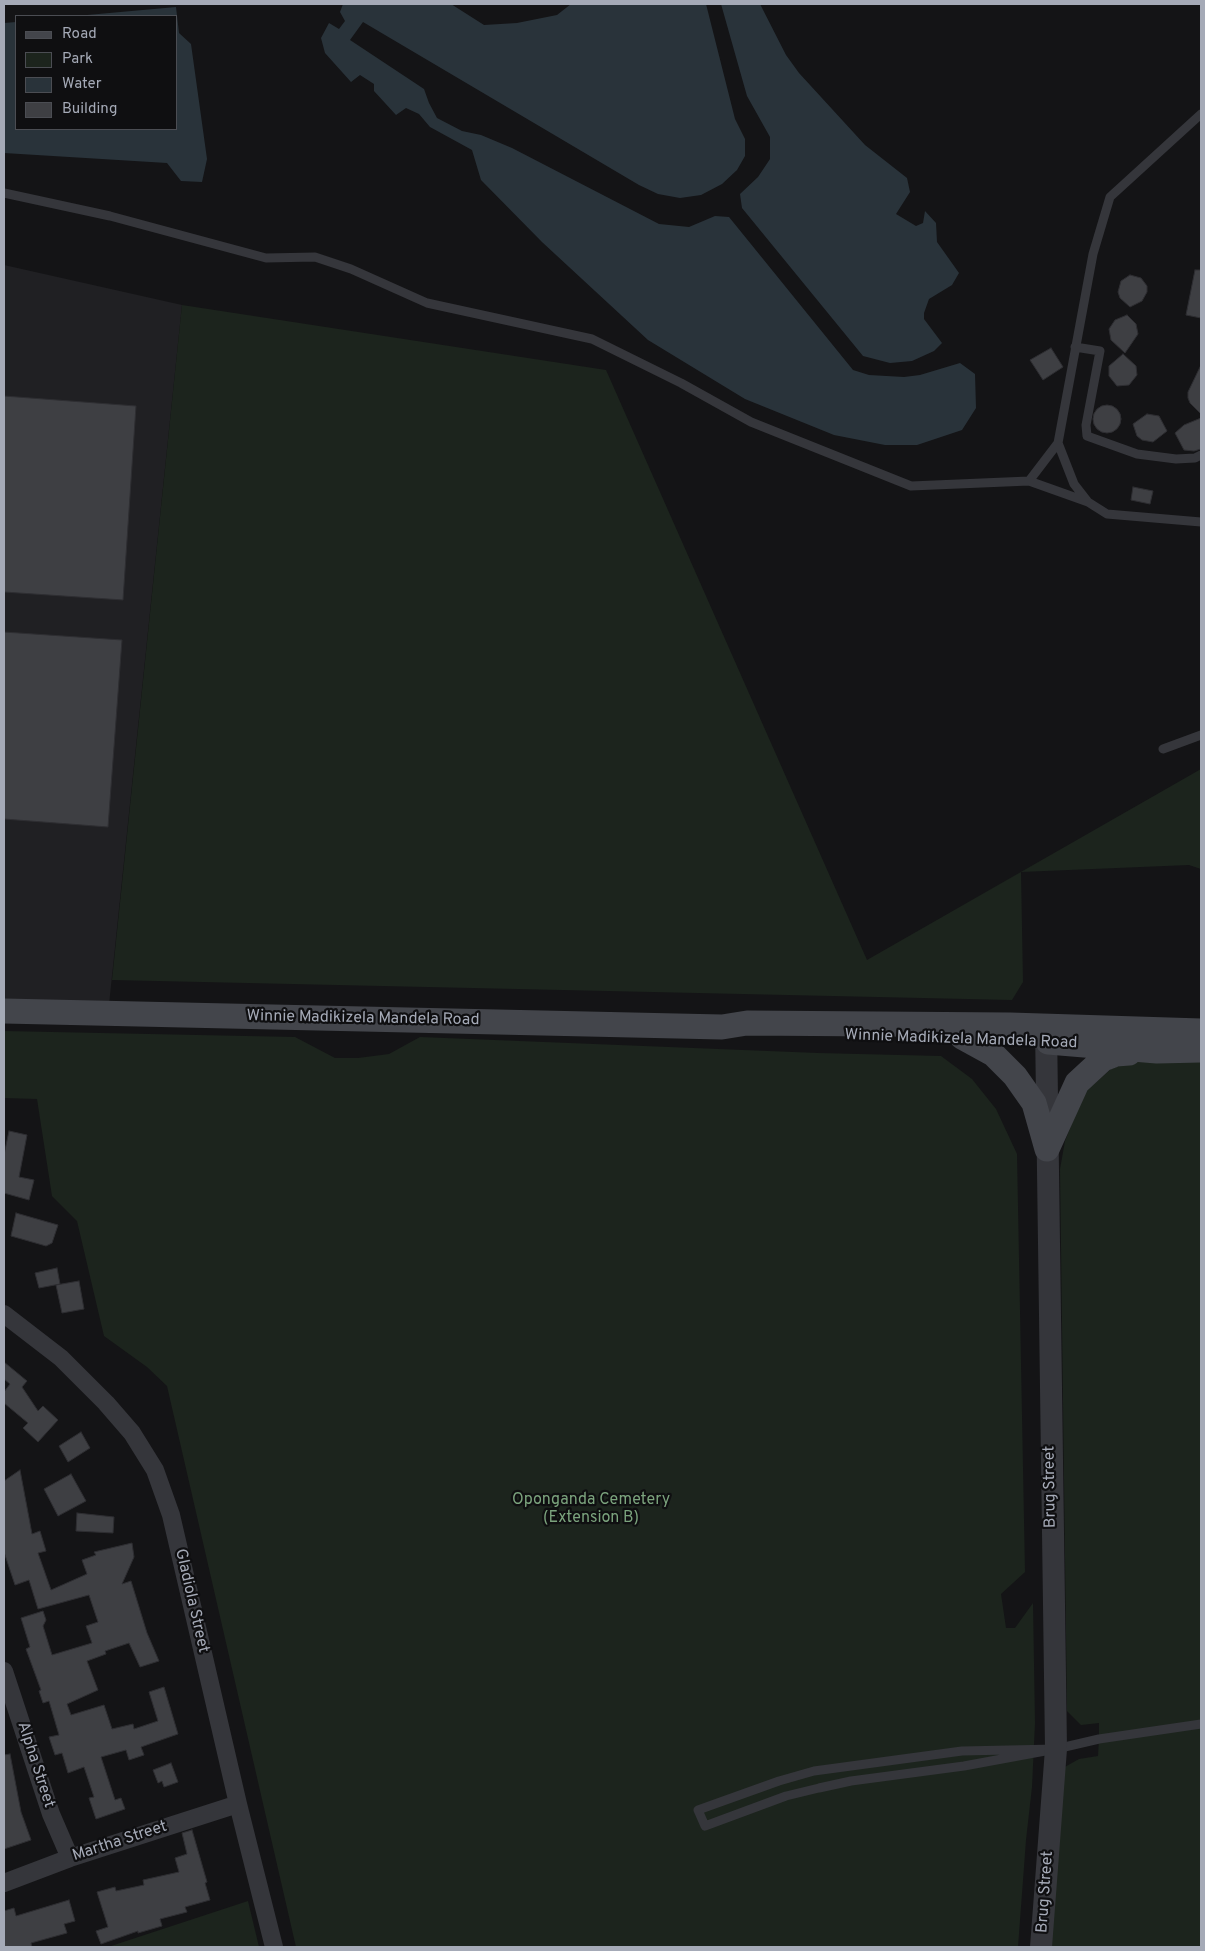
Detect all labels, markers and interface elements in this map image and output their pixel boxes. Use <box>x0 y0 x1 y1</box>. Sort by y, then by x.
legend <box>15 15 178 130</box>
text: Road <box>62 25 97 44</box>
text: Park <box>62 50 93 69</box>
text: Water <box>62 75 101 94</box>
text: Building <box>62 100 117 119</box>
street label: Winnie Madikizela Mandela Road <box>246 1007 480 1031</box>
street label: Winnie Madikizela Mandela Road <box>844 1026 1078 1054</box>
street label: Brug Street <box>1041 1446 1061 1528</box>
park label: Oponganda Cemetery (Extension B) <box>512 1491 670 1529</box>
street label: Gladiola Street <box>170 1547 212 1655</box>
street label: Alpha Street <box>12 1720 58 1810</box>
street label: Martha Street <box>70 1818 170 1866</box>
street label: Brug Street <box>1034 1850 1058 1934</box>

